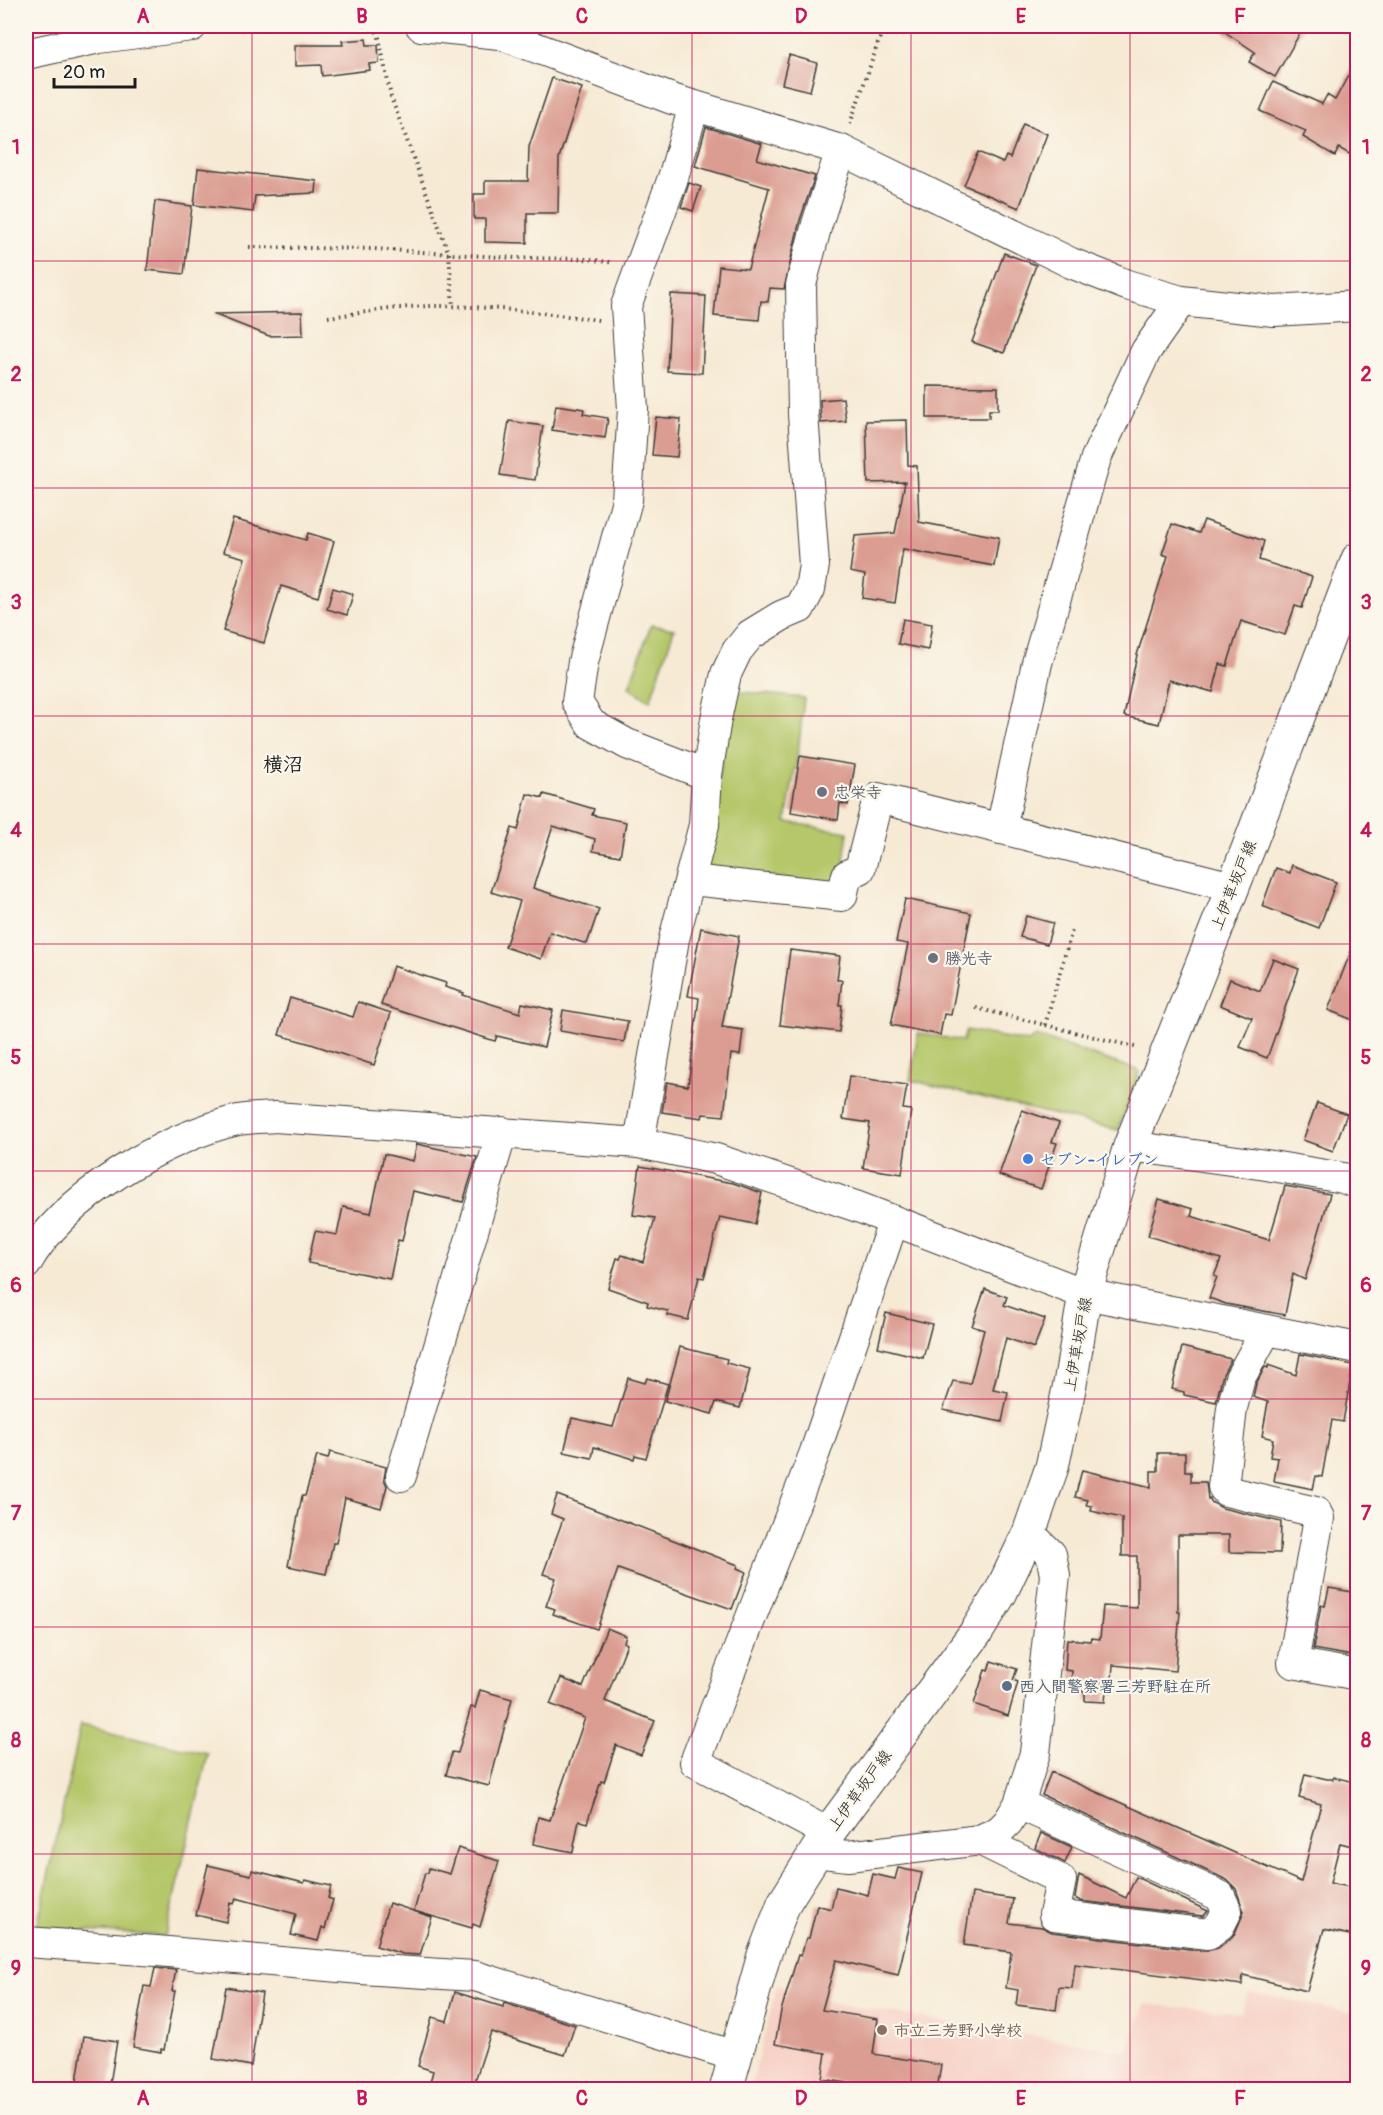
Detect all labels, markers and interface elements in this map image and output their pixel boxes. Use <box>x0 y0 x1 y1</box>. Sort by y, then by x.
text: A <box>137 4 150 29</box>
text: B <box>356 4 368 29</box>
text: C <box>576 4 588 29</box>
text: D <box>795 4 808 29</box>
text: E <box>1016 4 1027 29</box>
text: F <box>1234 4 1246 29</box>
scale bar <box>54 51 135 89</box>
text: 20 m <box>63 61 105 84</box>
text: 1 <box>12 135 20 160</box>
text: 1 <box>1362 135 1370 160</box>
text: 2 <box>10 362 22 387</box>
text: 2 <box>1360 362 1372 387</box>
text: 3 <box>10 590 22 615</box>
text: 3 <box>1360 590 1372 615</box>
district label: 横沼 <box>263 752 303 777</box>
place label: 忠栄寺 <box>834 783 882 803</box>
marker: 忠栄寺 <box>815 785 829 799</box>
text: 4 <box>10 818 22 843</box>
text: 4 <box>1360 818 1372 843</box>
street label: 上伊草坂戸線 <box>1207 837 1261 934</box>
place label: 勝光寺 <box>945 949 993 969</box>
marker: 勝光寺 <box>926 951 940 965</box>
text: 5 <box>11 1045 22 1070</box>
text: 5 <box>1361 1045 1372 1070</box>
place label: セブン-イレブン <box>1040 1150 1159 1170</box>
marker: セブン-イレブン <box>1021 1152 1035 1166</box>
text: 6 <box>10 1273 22 1298</box>
text: 6 <box>1360 1273 1372 1298</box>
street label: 上伊草坂戸線 <box>1060 1295 1096 1393</box>
text: 7 <box>11 1501 22 1526</box>
text: 7 <box>1361 1501 1372 1526</box>
place label: 西入間警察署三芳野駐在所 <box>1019 1677 1211 1697</box>
marker: 西入間警察署三芳野駐在所 <box>1000 1679 1014 1693</box>
text: 8 <box>11 1728 21 1753</box>
text: 8 <box>1361 1728 1371 1753</box>
street label: 上伊草坂戸線 <box>824 1746 896 1835</box>
text: 9 <box>11 1956 21 1981</box>
text: 9 <box>1361 1956 1371 1981</box>
place label: 市立三芳野小学校 <box>894 2021 1022 2041</box>
marker: 市立三芳野小学校 <box>875 2023 889 2037</box>
text: A <box>137 2086 150 2111</box>
text: B <box>356 2086 368 2111</box>
text: C <box>576 2086 588 2111</box>
text: D <box>795 2086 808 2111</box>
text: E <box>1016 2086 1027 2111</box>
text: F <box>1234 2086 1246 2111</box>

